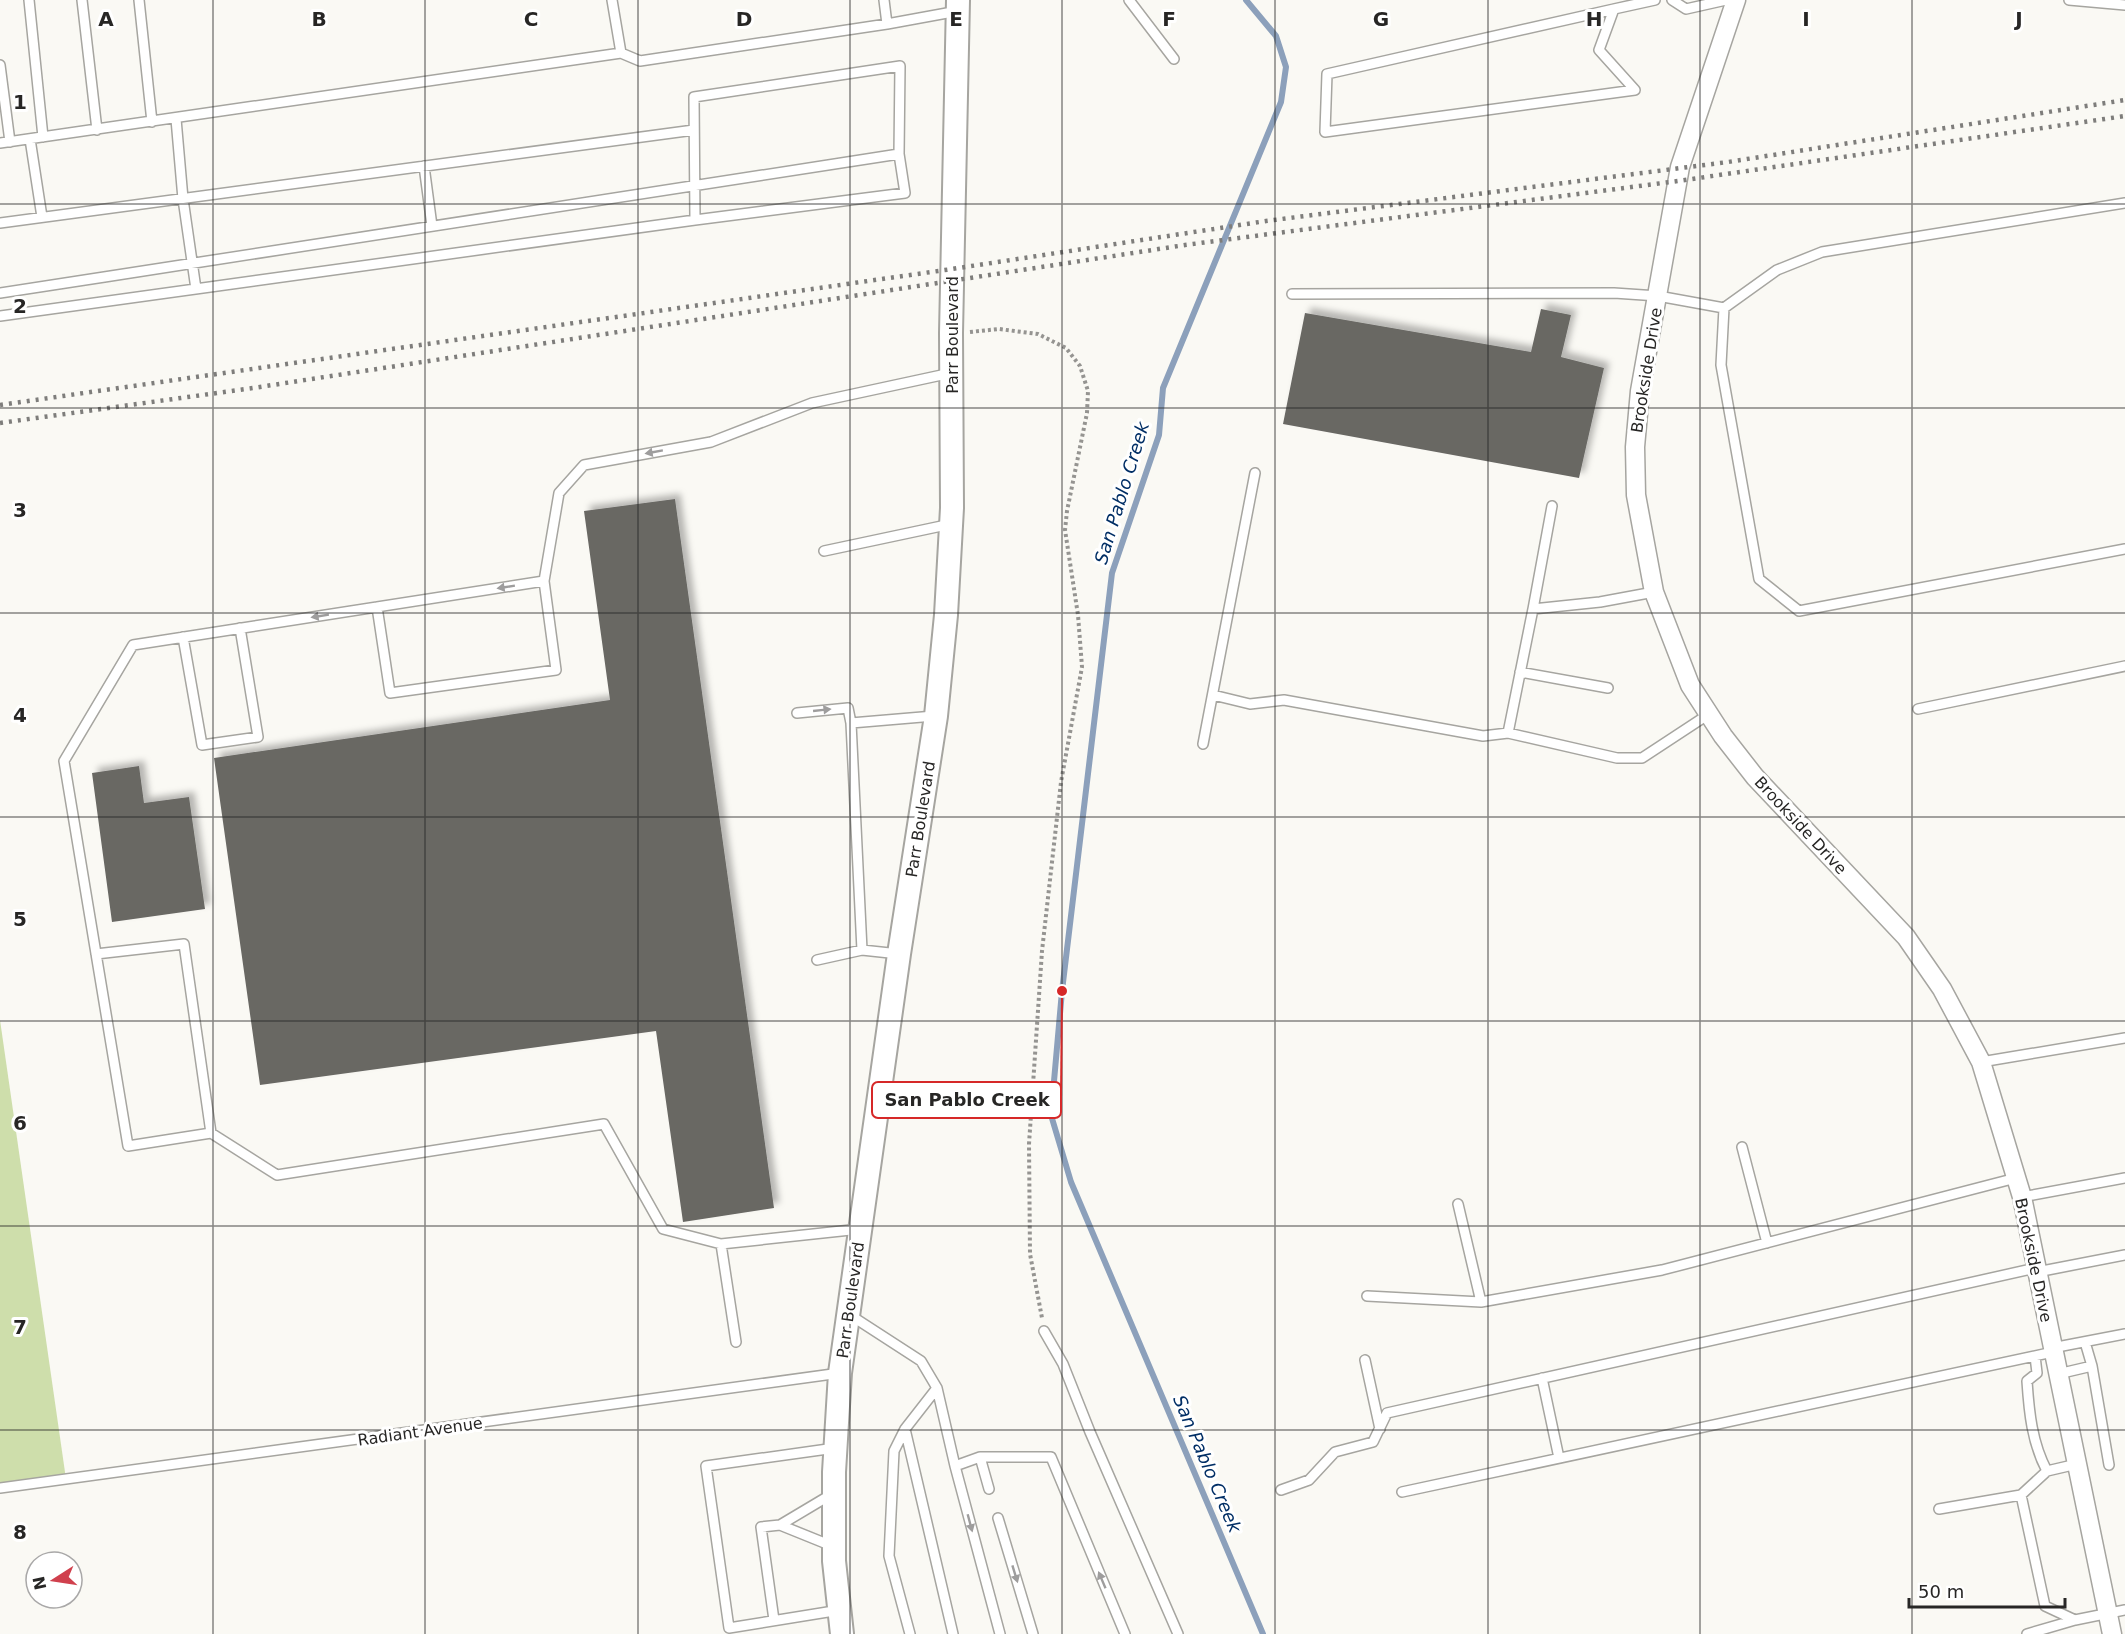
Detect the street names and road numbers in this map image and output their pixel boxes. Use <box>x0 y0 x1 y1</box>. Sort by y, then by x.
street label: Parr Boulevard <box>943 276 962 394</box>
street label: Brookside Drive <box>1627 306 1666 434</box>
street label: Parr Boulevard <box>902 760 939 879</box>
street label: Brookside Drive <box>1751 773 1851 878</box>
street label: Brookside Drive <box>2011 1196 2056 1324</box>
street label: Parr Boulevard <box>833 1241 868 1360</box>
street label: Radiant Avenue <box>356 1413 484 1450</box>

